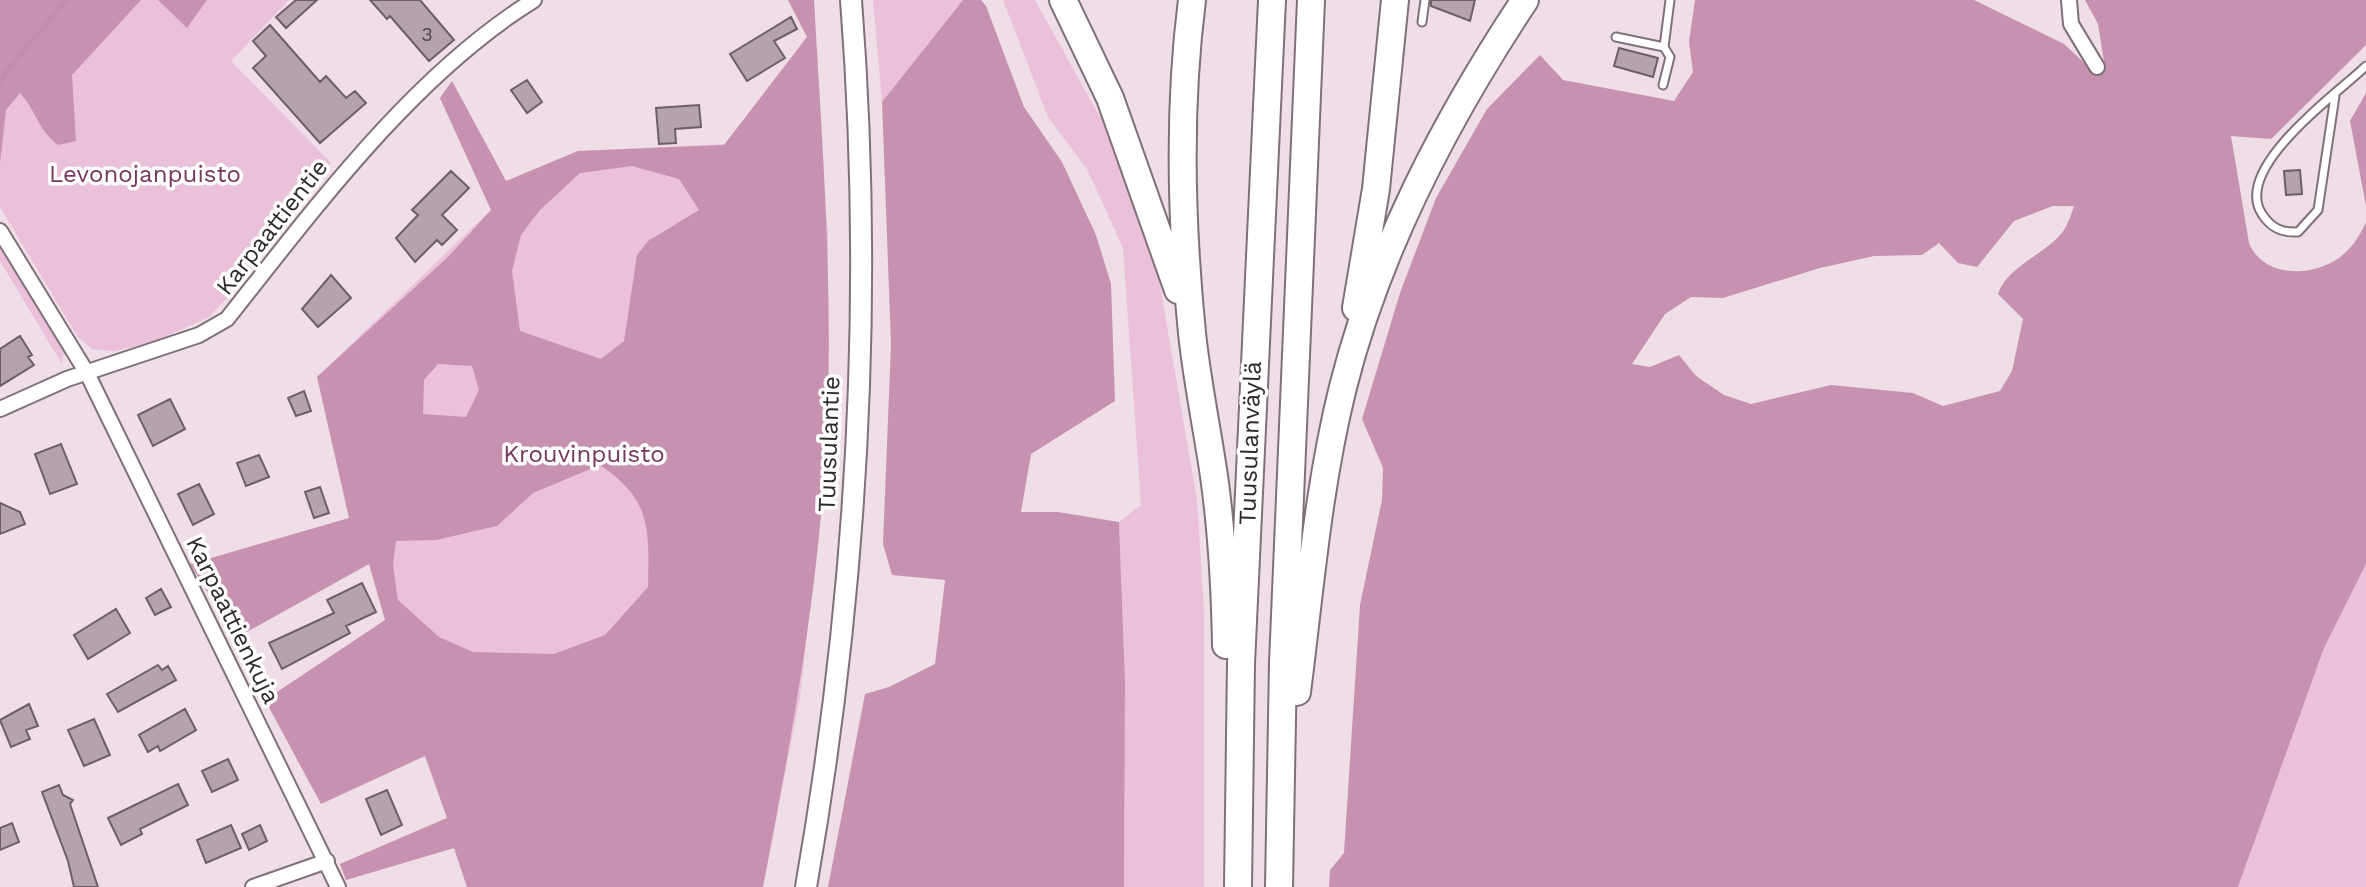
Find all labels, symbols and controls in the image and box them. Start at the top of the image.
house number: 3 [421,22,433,46]
street label: Karpaattientie [210,154,334,300]
park label: Levonojanpuisto [49,160,241,188]
street label: Tuusulanväylä [1233,361,1267,525]
street label: Tuusulantie [813,376,845,512]
park label: Krouvinpuisto [503,440,665,468]
street label: Karpaattienkuja [180,532,286,708]

